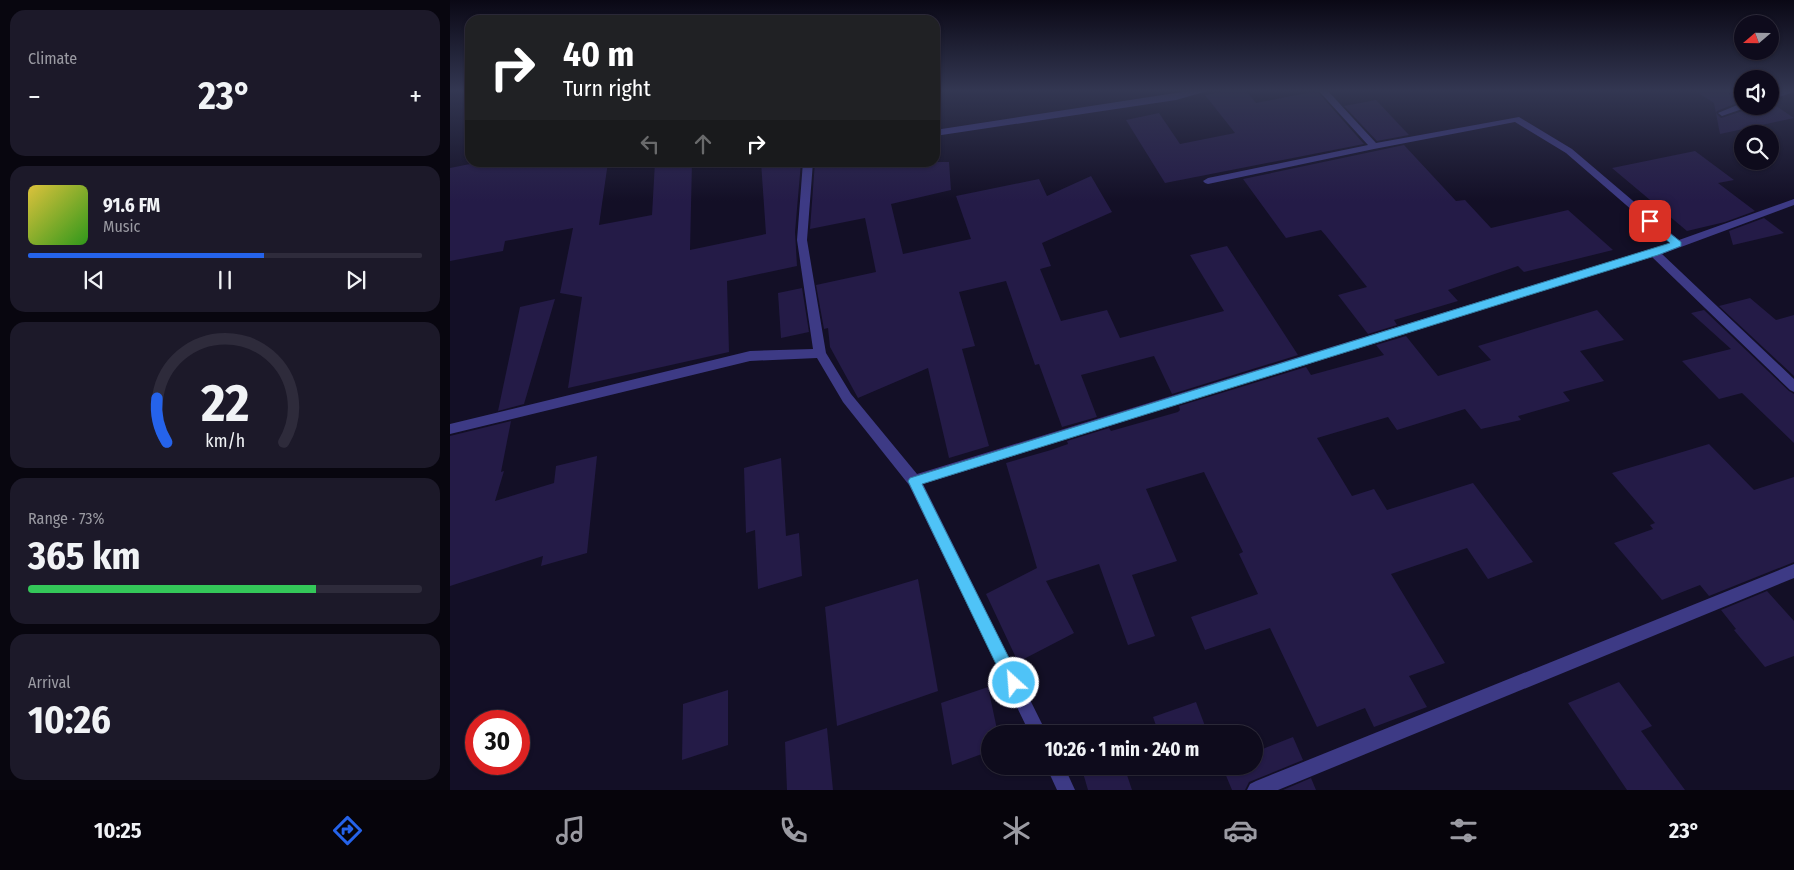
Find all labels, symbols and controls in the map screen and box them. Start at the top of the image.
north arrow [1734,15,1779,60]
map controls [1734,15,1779,170]
text: 40 m [563,33,634,75]
icon: right [480,35,545,100]
text: Climate [28,49,77,68]
button: sound [1734,70,1779,115]
text: 23° [198,73,252,119]
text: Turn right [563,75,651,102]
text: − [28,80,41,113]
text: + [409,80,422,113]
button: search [1734,125,1779,170]
icon: left [636,130,664,158]
icon: ahead [689,130,717,158]
icon: right [742,130,770,158]
text: 91.6 FM [103,194,160,217]
pin [1629,200,1671,242]
icon: arrive [1636,207,1664,235]
text: Music [103,217,140,236]
icon: previous [80,266,108,294]
icon: pause [211,266,239,294]
icon: next [342,266,370,294]
text: 22 [200,372,249,435]
text: km/h [205,430,245,452]
text: Range · 73% [28,509,104,528]
text: 365 km [28,533,141,579]
position arrow [987,656,1039,708]
text: Arrival [28,673,70,692]
text: 10:26 [28,697,111,743]
speed limit sign: 30 [465,710,530,775]
text: 10:26 · 1 min · 240 m [1045,738,1199,761]
icon: directions [330,813,365,848]
icon: music [553,813,588,848]
icon: phone [776,813,811,848]
icon: climate [999,813,1034,848]
icon: car [1223,813,1258,848]
icon: filters [1446,813,1481,848]
text: 10:25 [94,817,141,844]
text: 23° [1669,817,1700,844]

